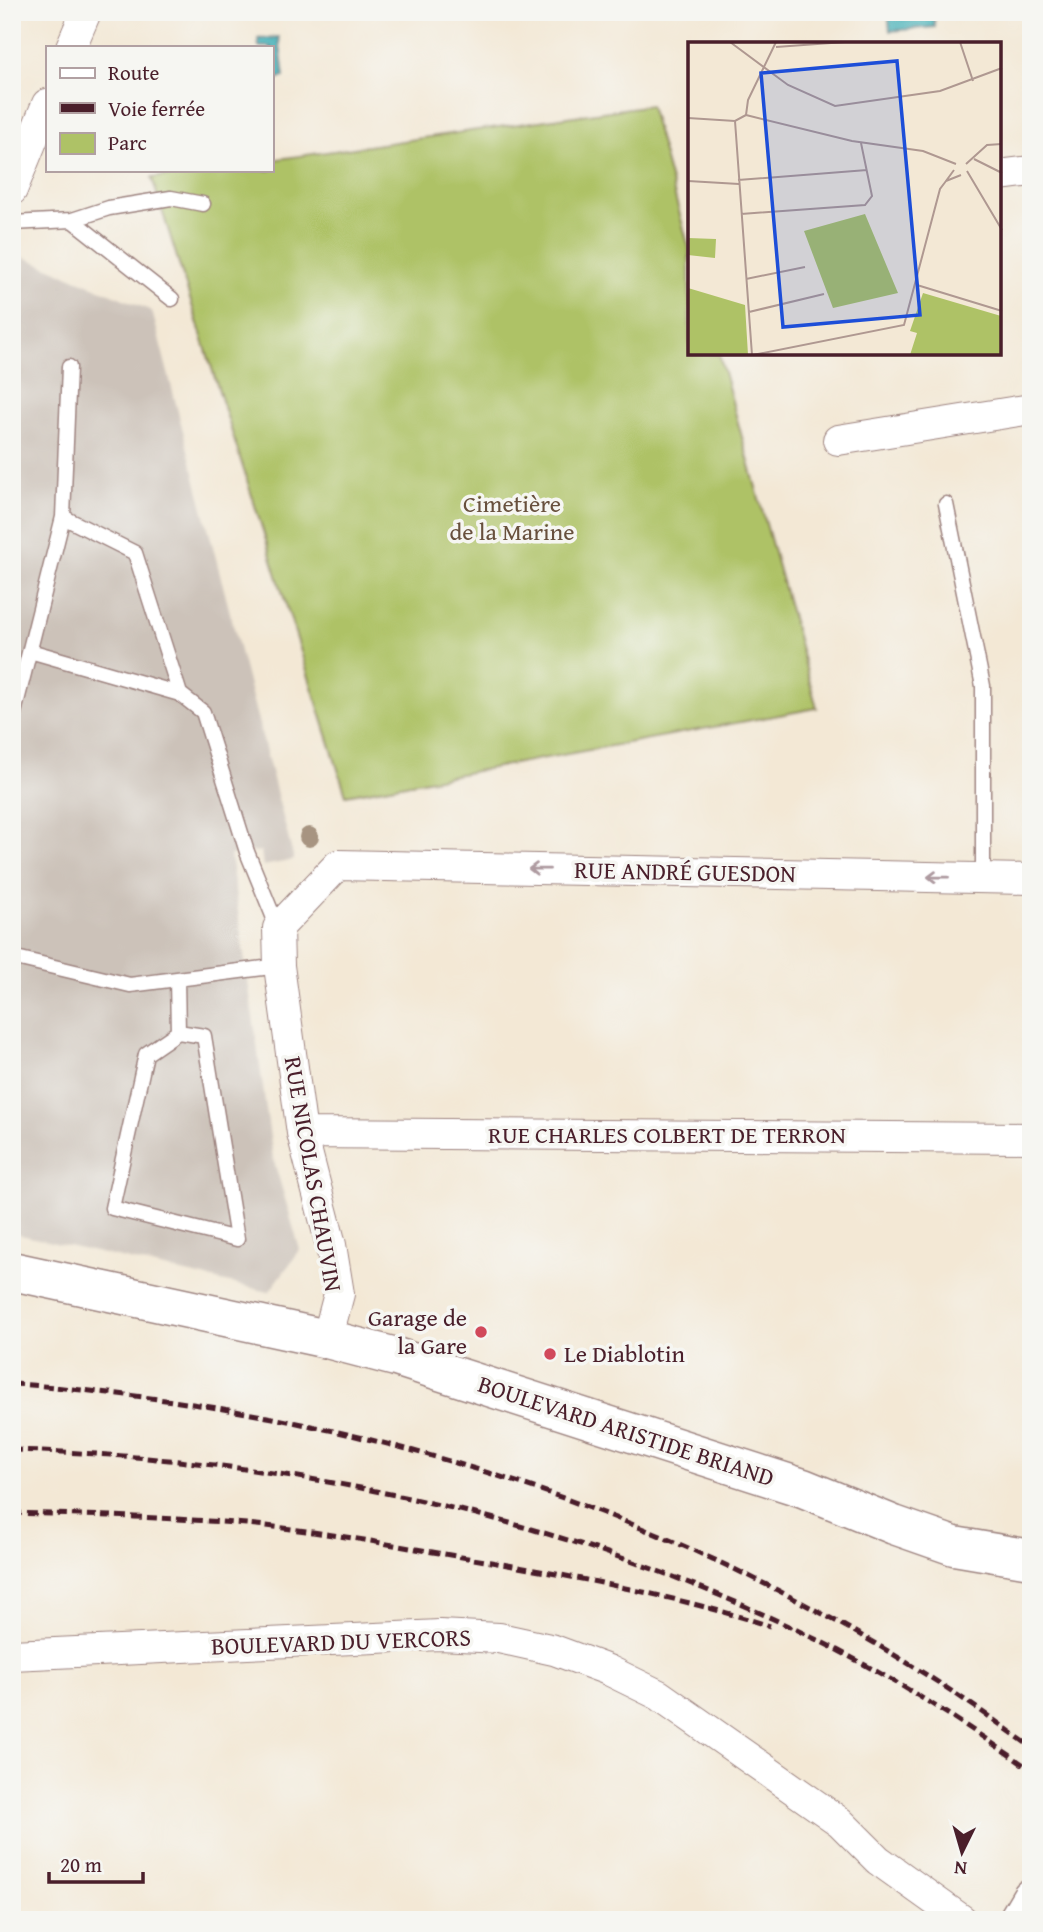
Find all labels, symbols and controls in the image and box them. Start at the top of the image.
inset map [688,42,1001,355]
legend [46,46,273,172]
text: Route [108,57,160,88]
text: Voie ferrée [108,93,205,124]
text: Parc [108,127,147,158]
park label: Cimetière de la Marine [449,486,575,549]
street label: RUE ANDRÉ GUESDON [574,852,796,891]
one-way arrow [528,863,551,876]
one-way arrow [927,870,950,884]
street label: RUE NICOLAS CHAUVIN [276,1054,351,1295]
street label: RUE CHARLES COLBERT DE TERRON [488,1117,846,1152]
place label: Garage de la Gare [368,1300,467,1363]
marker: Garage de la Gare [473,1324,489,1340]
place label: Le Diablotin [564,1336,686,1371]
marker: Le Diablotin [542,1346,558,1362]
street label: BOULEVARD ARISTIDE BRIAND [474,1366,779,1495]
street label: BOULEVARD DU VERCORS [210,1619,471,1664]
north arrow [928,1816,998,1886]
scale bar [49,1841,144,1885]
text: 20 m [60,1849,102,1880]
text: N [953,1854,968,1883]

